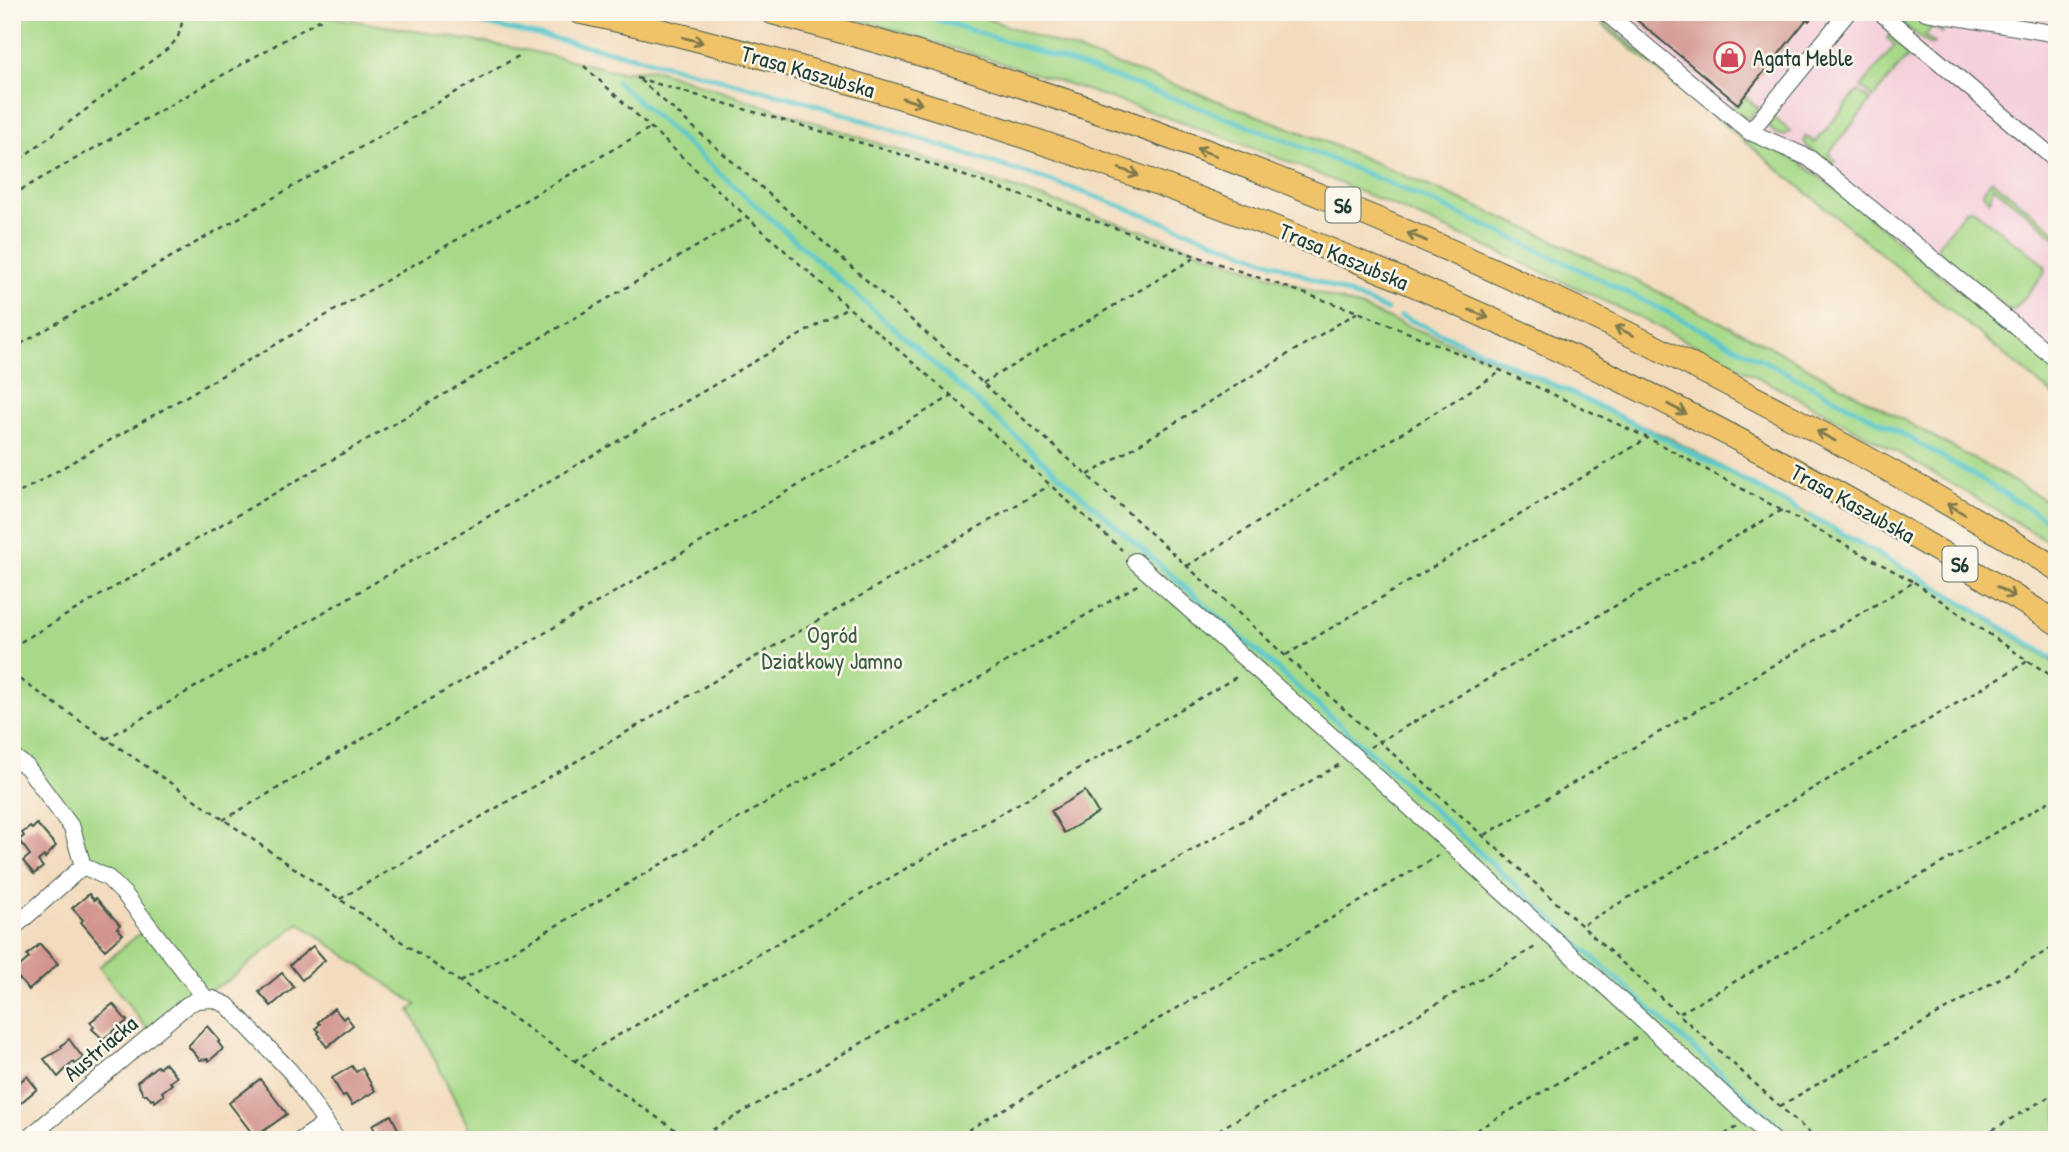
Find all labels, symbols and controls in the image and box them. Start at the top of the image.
one-way arrow [682,34,704,47]
street label: Trasa Kaszubska [738,37,878,105]
shop icon: Agata Meble [1713,40,1747,74]
place label: Agata Meble [1753,42,1853,73]
one-way arrow [901,96,923,108]
one-way arrow [1196,145,1218,157]
one-way arrow [1117,167,1139,179]
road number: S6 [1326,188,1360,222]
street label: Trasa Kaszubska [1275,215,1413,297]
one-way arrow [1407,229,1429,242]
one-way arrow [1467,308,1489,321]
one-way arrow [1614,324,1635,338]
one-way arrow [1666,402,1687,416]
one-way arrow [1817,428,1837,442]
street label: Trasa Kaszubska [1785,456,1921,550]
one-way arrow [1947,502,1967,516]
road number: S6 [1942,546,1978,582]
one-way arrow [1996,585,2016,599]
park label: Ogród Działkowy Jamno [762,619,903,676]
street label: Austriacka [56,1008,144,1088]

